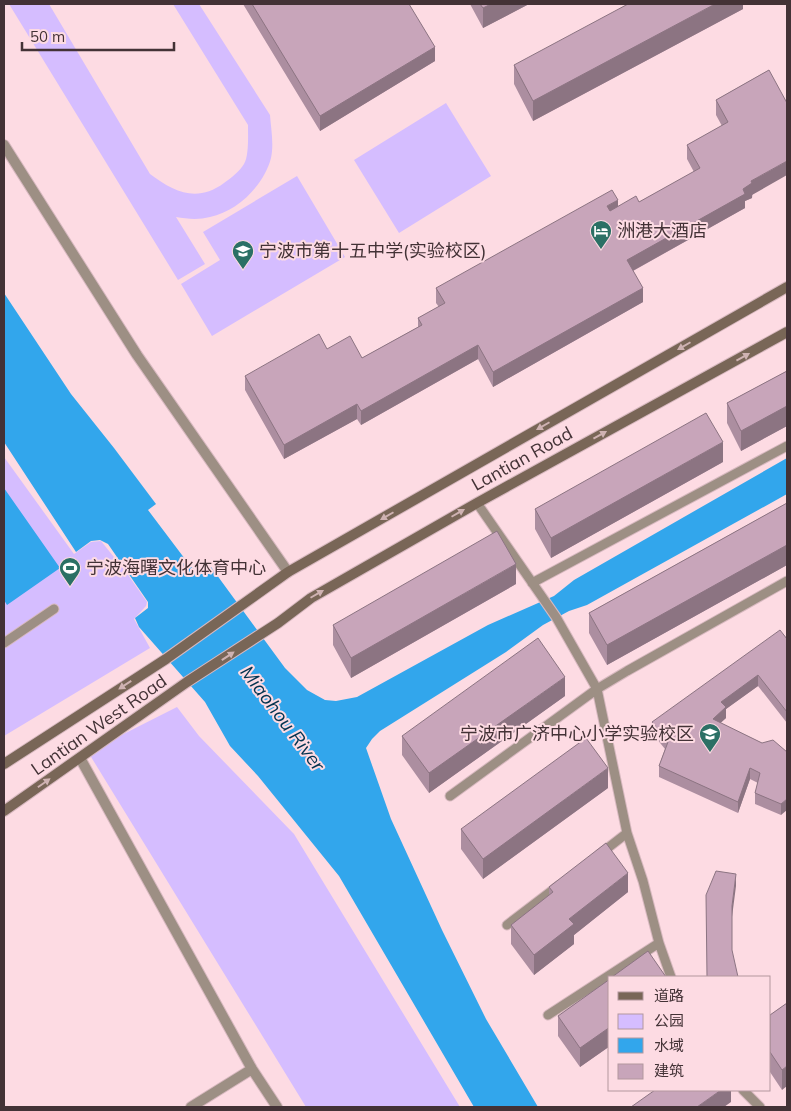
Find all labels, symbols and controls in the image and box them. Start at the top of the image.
scale bar [22,20,175,52]
text: 50 m [30,27,65,46]
hotel icon: 洲港大酒店 [589,219,613,250]
place label: 洲港大酒店 [617,219,707,242]
school or university icon: 宁波市第十五中学(实验校区) [231,239,255,270]
place label: 宁波市第十五中学(实验校区) [259,239,486,262]
one-way arrow [678,341,691,350]
one-way arrow [736,353,750,361]
street label: Lantian Road [467,421,576,496]
one-way arrow [537,422,550,431]
one-way arrow [593,431,608,439]
one-way arrow [451,509,465,518]
one-way arrow [380,511,394,520]
sports icon: 宁波海曙文化体育中心 [58,556,82,587]
place label: 宁波海曙文化体育中心 [86,556,266,579]
one-way arrow [311,590,324,599]
one-way arrow [221,651,235,660]
water label: Miaohou River [236,661,331,776]
street label: Lantian West Road [26,669,171,780]
one-way arrow [118,681,131,690]
place label: 宁波市广济中心小学实验校区 [460,722,694,745]
school or university icon: 宁波市广济中心小学实验校区 [698,722,722,753]
one-way arrow [37,778,51,788]
legend [608,976,771,1091]
text: 道路 [654,986,684,1005]
text: 公园 [654,1011,684,1030]
text: 水域 [654,1036,684,1055]
text: 建筑 [654,1061,684,1080]

